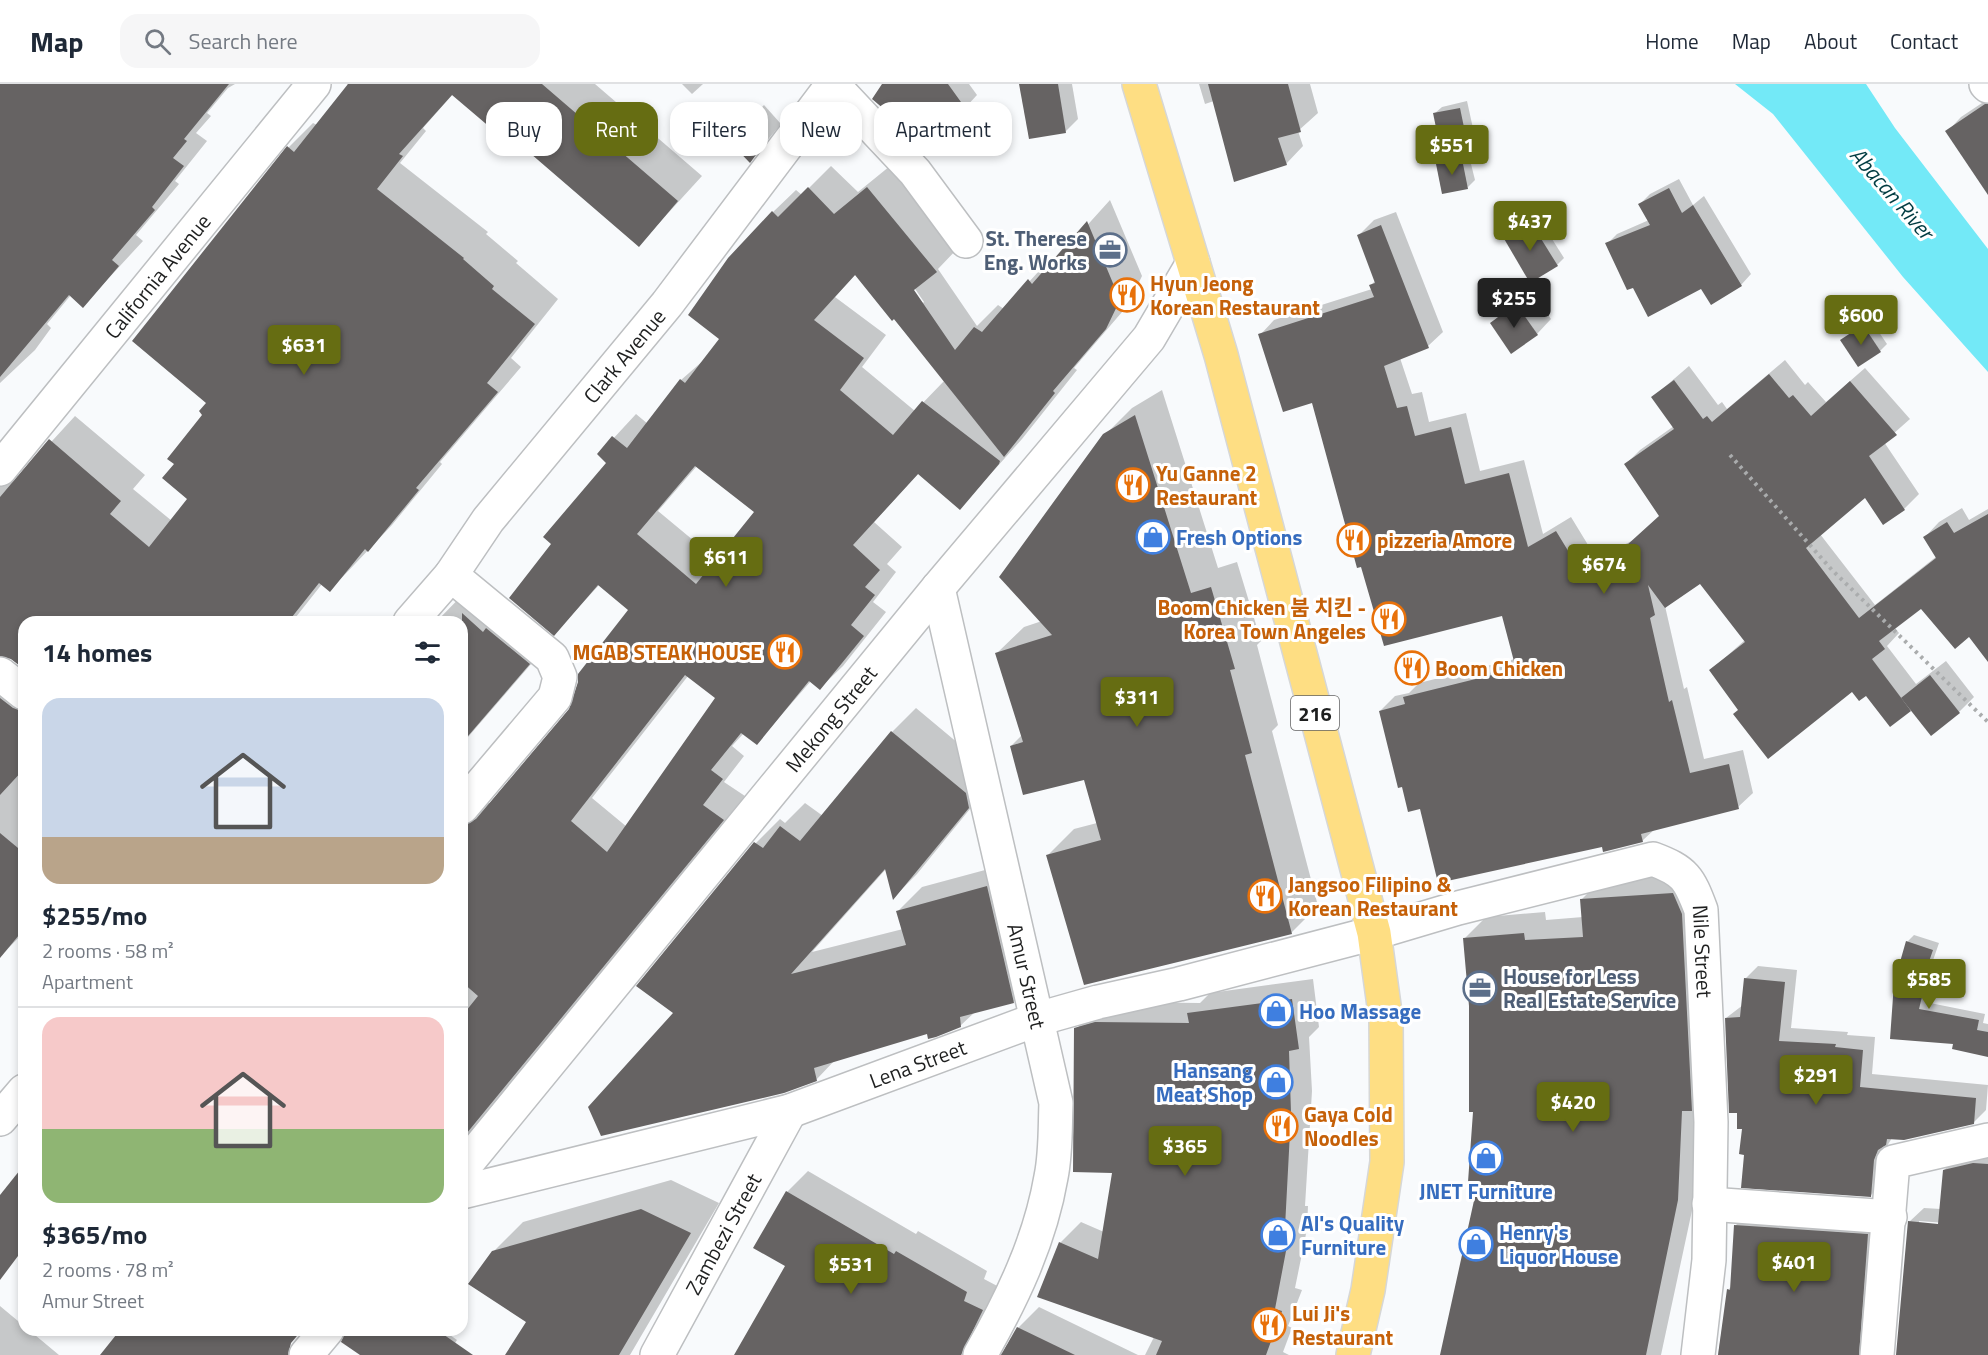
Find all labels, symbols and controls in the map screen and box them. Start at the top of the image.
search box [120,14,540,68]
text: Map [30,20,84,63]
text: Search here [189,24,298,58]
icon: search [141,25,174,58]
text: Home [1645,25,1699,57]
text: Map [1732,25,1771,57]
text: About [1804,25,1857,57]
text: Contact [1890,25,1958,57]
chip: Buy [486,102,562,156]
chip: Rent [574,102,658,156]
chip: Filters [670,102,768,156]
chip: New [780,102,862,156]
chip: Apartment [874,102,1012,156]
pin: $551 [1416,125,1488,176]
text: $551 [1430,129,1474,160]
water label: Abacan River [1842,139,1944,249]
pin: $437 [1494,201,1566,252]
text: $437 [1508,205,1552,236]
street label: California Avenue [97,207,218,346]
place label: St. Therese Eng. Works [984,222,1087,278]
office icon: St. Therese Eng. Works [1092,232,1128,268]
place label: Hyun Jeong Korean Restaurant [1150,267,1320,323]
restaurant icon: Hyun Jeong Korean Restaurant [1109,277,1145,313]
pin: $255 [1478,278,1550,329]
text: $255 [1492,282,1536,313]
pin: $600 [1825,295,1897,346]
text: $600 [1839,299,1883,330]
street label: Clark Avenue [575,301,673,410]
pin: $631 [268,325,340,376]
text: $631 [282,329,326,360]
place label: Yu Ganne 2 Restaurant [1156,457,1258,513]
restaurant icon: Yu Ganne 2 Restaurant [1115,467,1151,503]
shop icon: Fresh Options [1135,519,1171,555]
place label: Fresh Options [1176,521,1302,553]
restaurant icon: pizzeria Amore [1336,522,1372,558]
place label: pizzeria Amore [1377,524,1512,556]
pin: $611 [690,537,762,588]
text: $611 [704,541,748,572]
pin: $674 [1568,544,1640,595]
text: $674 [1582,548,1626,579]
place label: Boom Chicken 붐 치킨 - Korea Town Angeles [1157,591,1366,647]
restaurant icon: Boom Chicken 붐 치킨 - Korea Town Angeles [1371,601,1407,637]
text: 14 homes [42,633,152,672]
restaurant icon: MGAB STEAK HOUSE [767,634,803,670]
icon: filters [411,636,444,669]
place label: MGAB STEAK HOUSE [573,636,762,668]
restaurant icon: Boom Chicken [1394,650,1430,686]
place label: Boom Chicken [1435,652,1563,684]
street label: Mekong Street [777,658,885,779]
pin: $311 [1101,677,1173,728]
text: $311 [1115,681,1159,712]
road number: 216 [1291,696,1339,730]
icon: home [189,737,297,845]
place label: Jangsoo Filipino & Korean Restaurant [1288,868,1458,924]
restaurant icon: Jangsoo Filipino & Korean Restaurant [1247,878,1283,914]
text: $255/mo [42,896,147,935]
street label: Nile Street [1685,904,1721,999]
street label: Amur Street [999,920,1055,1032]
text: 2 rooms · 58 m² [42,935,174,966]
pin: $585 [1893,959,1965,1010]
place label: House for Less Real Estate Service [1503,960,1676,1016]
text: $585 [1907,963,1951,994]
text: Apartment [42,966,133,997]
office icon: House for Less Real Estate Service [1462,970,1498,1006]
shop icon: Hoo Massage [1258,993,1294,1029]
place label: Hoo Massage [1299,995,1421,1027]
street label: Lena Street [865,1031,971,1096]
place label: Hansang Meat Shop [1156,1054,1253,1110]
pin: $291 [1780,1055,1852,1106]
icon: home [189,1056,297,1164]
text: $291 [1794,1059,1838,1090]
shop icon: Hansang Meat Shop [1258,1064,1294,1100]
pin: $420 [1537,1082,1609,1133]
text: $420 [1551,1086,1595,1117]
place label: Gaya Cold Noodles [1304,1098,1393,1154]
restaurant icon: Gaya Cold Noodles [1263,1108,1299,1144]
pin: $365 [1149,1126,1221,1177]
text: $365 [1163,1130,1207,1161]
shop icon: JNET Furniture [1468,1140,1504,1176]
street label: Zambezi Street [677,1167,769,1300]
place label: JNET Furniture [1419,1175,1553,1207]
place label: Al's Quality Furniture [1301,1207,1405,1263]
text: $365/mo [42,1215,147,1254]
place label: Henry's Liquor House [1499,1216,1618,1272]
shop icon: Al's Quality Furniture [1260,1217,1296,1253]
shop icon: Henry's Liquor House [1458,1226,1494,1262]
pin: $401 [1758,1242,1830,1293]
pin: $531 [815,1244,887,1295]
text: $401 [1772,1246,1816,1277]
text: $531 [829,1248,873,1279]
text: 2 rooms · 78 m² [42,1254,174,1285]
text: Amur Street [42,1285,144,1316]
place label: Lui Ji's Restaurant [1292,1297,1394,1353]
restaurant icon: Lui Ji's Restaurant [1251,1307,1287,1343]

